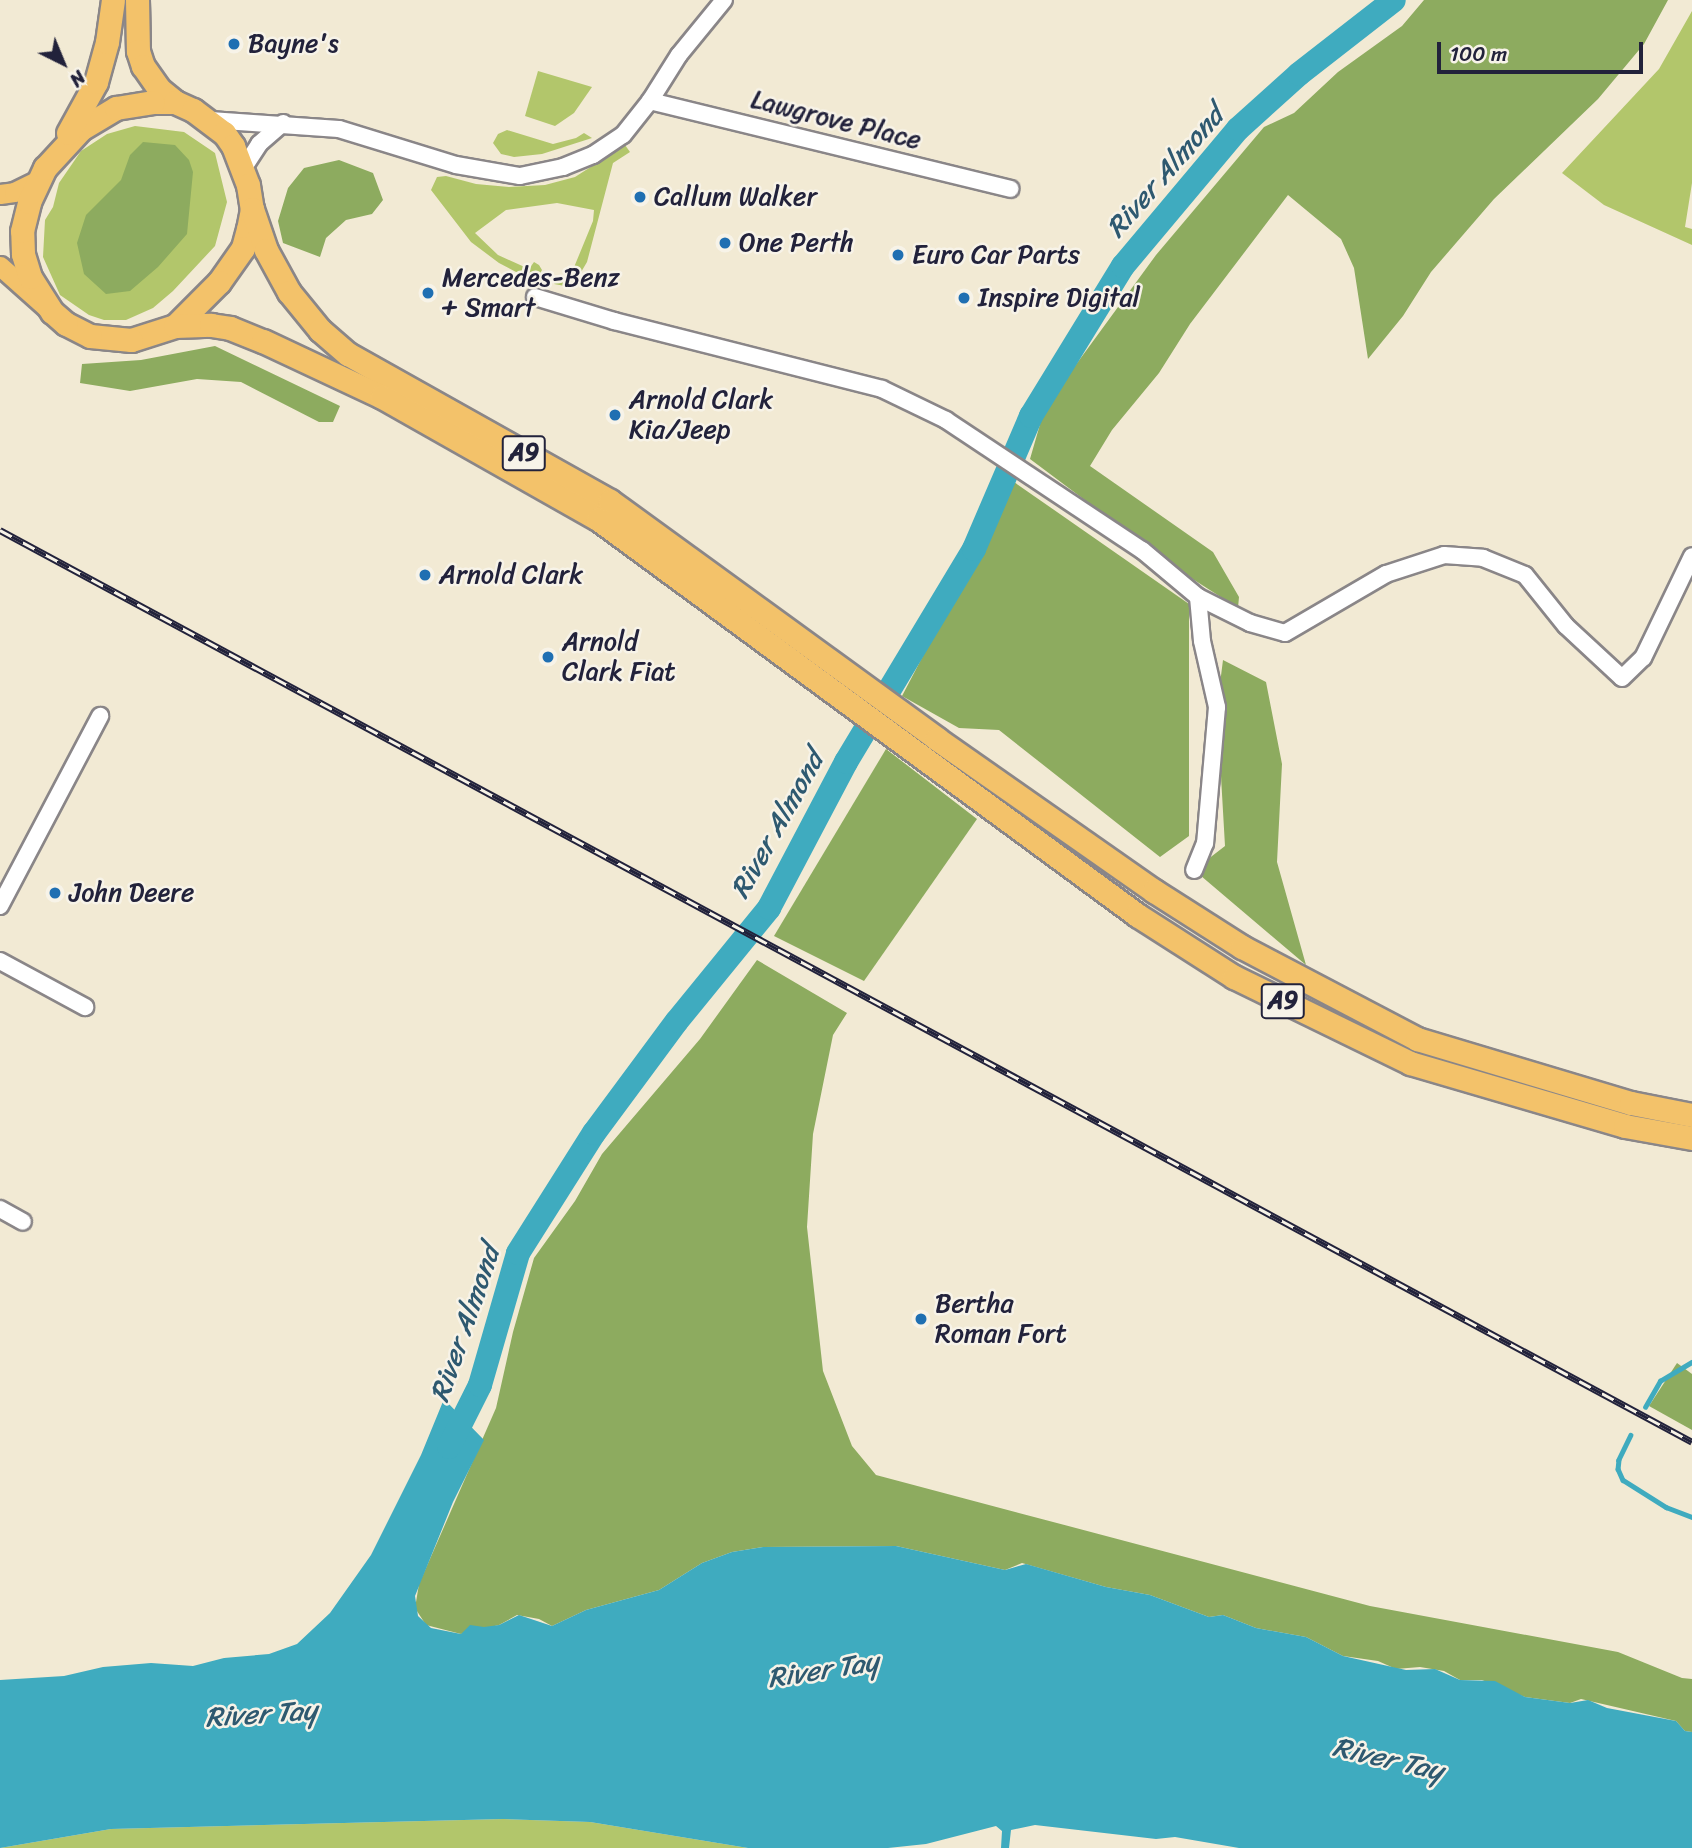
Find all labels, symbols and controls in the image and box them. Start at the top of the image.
north arrow [28,28,98,98]
place label: Bayne's [248,28,339,60]
scale bar [1440,28,1646,72]
text: 100 m [1450,35,1507,73]
marker: Bayne's [226,36,242,52]
text: N [62,62,94,95]
street label: Lawgrove Place [748,84,924,156]
water label: River Almond [1099,99,1231,245]
place label: Callum Walker [654,181,817,213]
marker: Callum Walker [632,189,648,205]
place label: One Perth [739,227,855,259]
marker: One Perth [717,235,733,251]
place label: Euro Car Parts [912,239,1079,271]
marker: Euro Car Parts [890,247,906,263]
place label: Mercedes-Benz + Smart [442,262,620,324]
place label: Inspire Digital [978,282,1141,314]
marker: Mercedes-Benz + Smart [420,285,436,301]
marker: Inspire Digital [956,290,972,306]
place label: Arnold Clark Kia/Jeep [629,384,773,446]
marker: Arnold Clark Kia/Jeep [607,407,623,423]
road number: A9 [501,432,547,474]
place label: Arnold Clark [439,559,583,591]
marker: Arnold Clark [417,567,433,583]
place label: Arnold Clark Fiat [562,626,676,688]
marker: Arnold Clark Fiat [540,649,556,665]
water label: River Almond [723,746,831,904]
place label: John Deere [69,877,194,909]
marker: John Deere [47,885,63,901]
road number: A9 [1260,981,1306,1021]
water label: River Almond [423,1242,507,1406]
place label: Bertha Roman Fort [935,1288,1067,1350]
marker: Bertha Roman Fort [913,1311,929,1327]
water label: River Tay [765,1645,881,1695]
water label: River Tay [204,1693,318,1735]
water label: River Tay [1329,1730,1447,1788]

